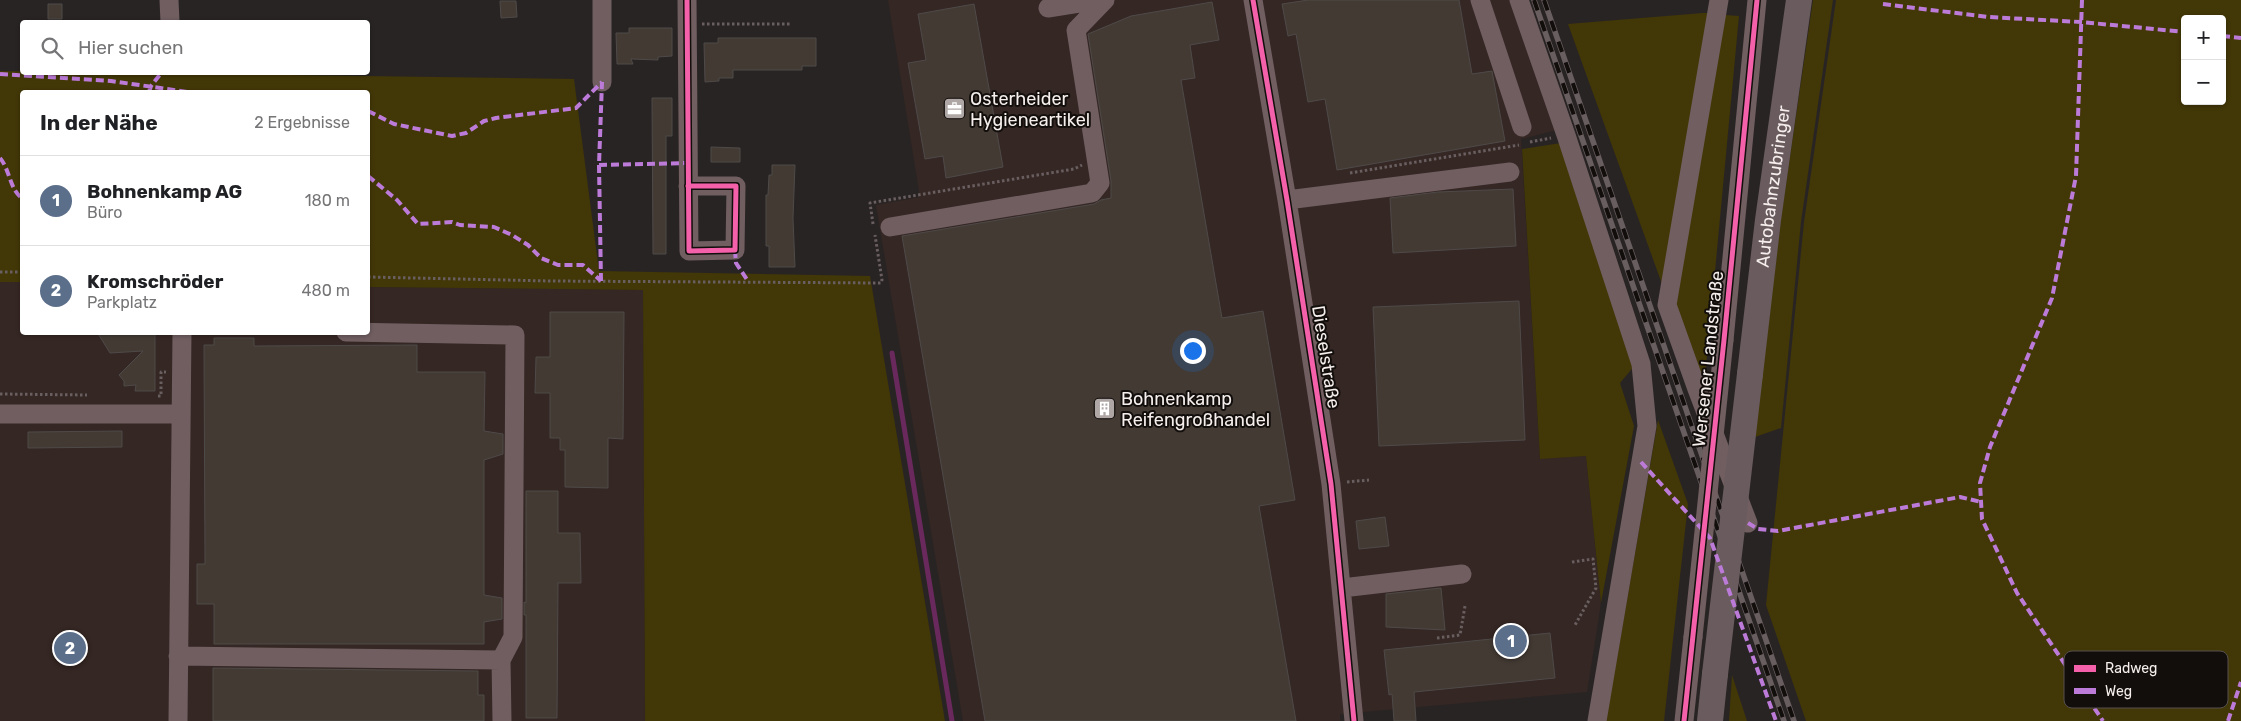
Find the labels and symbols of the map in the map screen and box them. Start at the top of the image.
place label: Osterheider Hygieneartikel [970,88,1090,131]
office icon: Osterheider Hygieneartikel [942,97,966,121]
street label: Autobahnzubringer [1752,104,1795,269]
street label: Wersener Landstraße [1688,270,1728,448]
street label: Dieselstraße [1307,304,1345,410]
your location [1180,338,1206,364]
place label: Bohnenkamp Reifengroßhandel [1121,388,1270,431]
building icon: Bohnenkamp Reifengroßhandel [1093,397,1117,421]
pin: 1 [1495,622,1527,660]
pin: 2 [54,629,86,667]
legend [2064,651,2228,708]
text: Radweg [2105,660,2157,677]
text: Weg [2105,683,2132,700]

